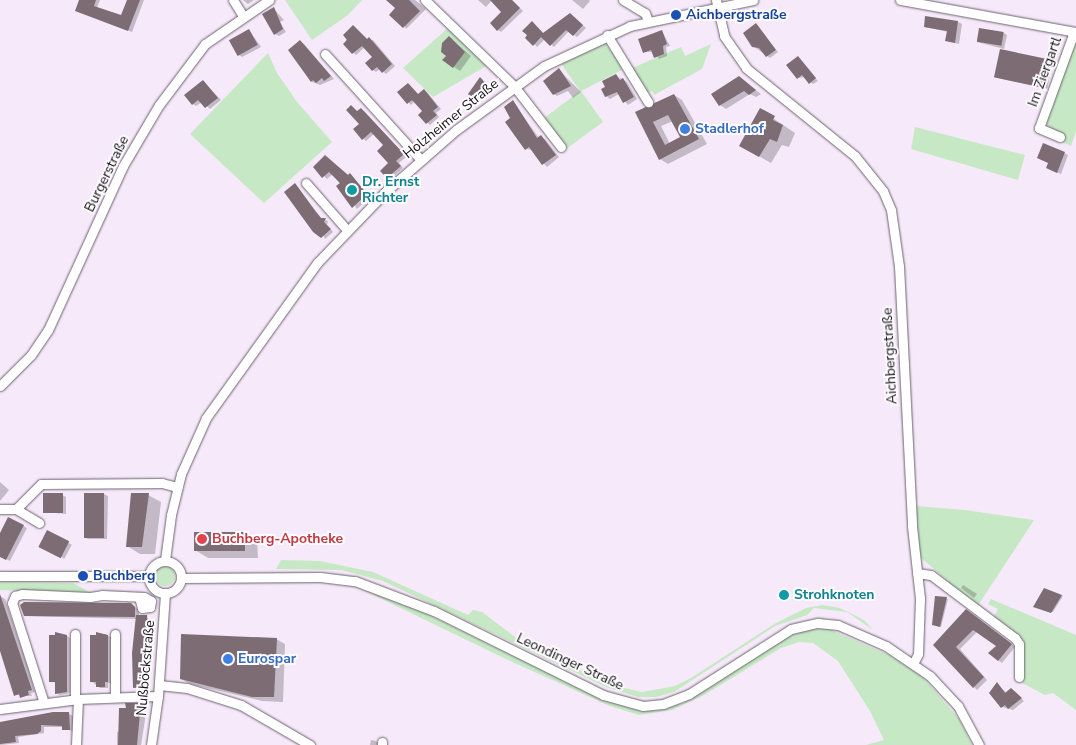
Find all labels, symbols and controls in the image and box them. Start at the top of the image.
place label: Aichbergstraße [686,7,787,23]
marker: Aichbergstraße [670,9,682,21]
street label: Im Ziergartl [1025,35,1065,109]
street label: Holzheimer Straße [400,75,502,163]
place label: Stadlerhof [695,121,764,137]
marker: Stadlerhof [679,123,691,135]
street label: Burgerstraße [81,133,133,215]
place label: Dr. Ernst Richter [362,174,419,206]
marker: Dr. Ernst Richter [346,184,358,196]
street label: Aichbergstraße [879,307,901,405]
place label: Buchberg-Apotheke [212,531,343,547]
marker: Buchberg-Apotheke [196,533,208,545]
place label: Buchberg [93,568,155,584]
marker: Buchberg [77,570,89,582]
place label: Strohknoten [794,587,875,603]
marker: Strohknoten [778,589,790,601]
street label: Nußböckstraße [133,619,159,717]
street label: Leondinger Straße [514,630,626,694]
place label: Eurospar [238,651,296,667]
marker: Eurospar [222,653,234,665]

